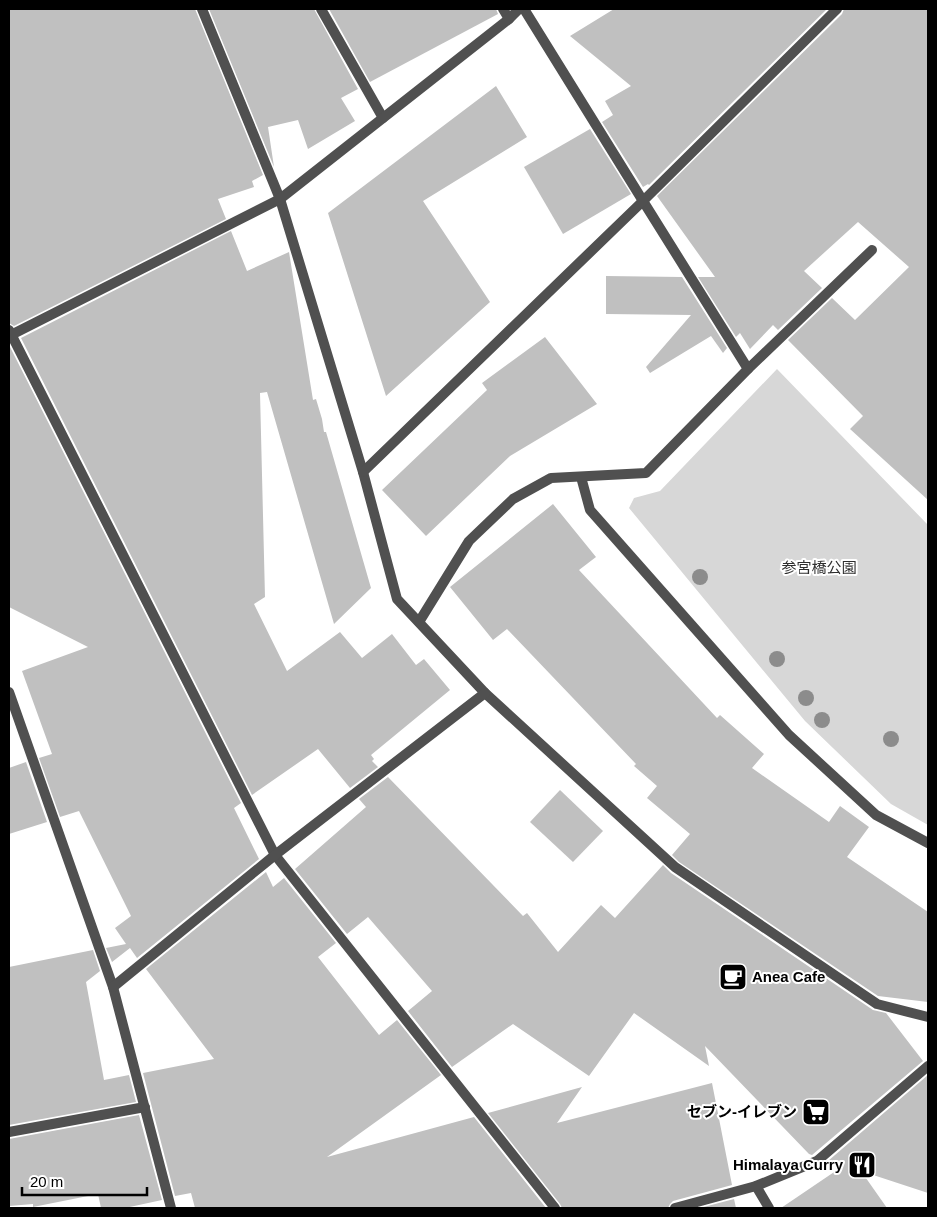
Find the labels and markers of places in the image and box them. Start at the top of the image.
cafe icon: Anea Cafe [718,962,748,992]
place label: Anea Cafe [752,968,825,985]
supermarket icon: セブン-イレブン [801,1097,831,1127]
place label: セブン-イレブン [687,1103,797,1120]
restaurant icon: Himalaya Curry [847,1150,877,1180]
place label: Himalaya Curry [733,1156,844,1173]

